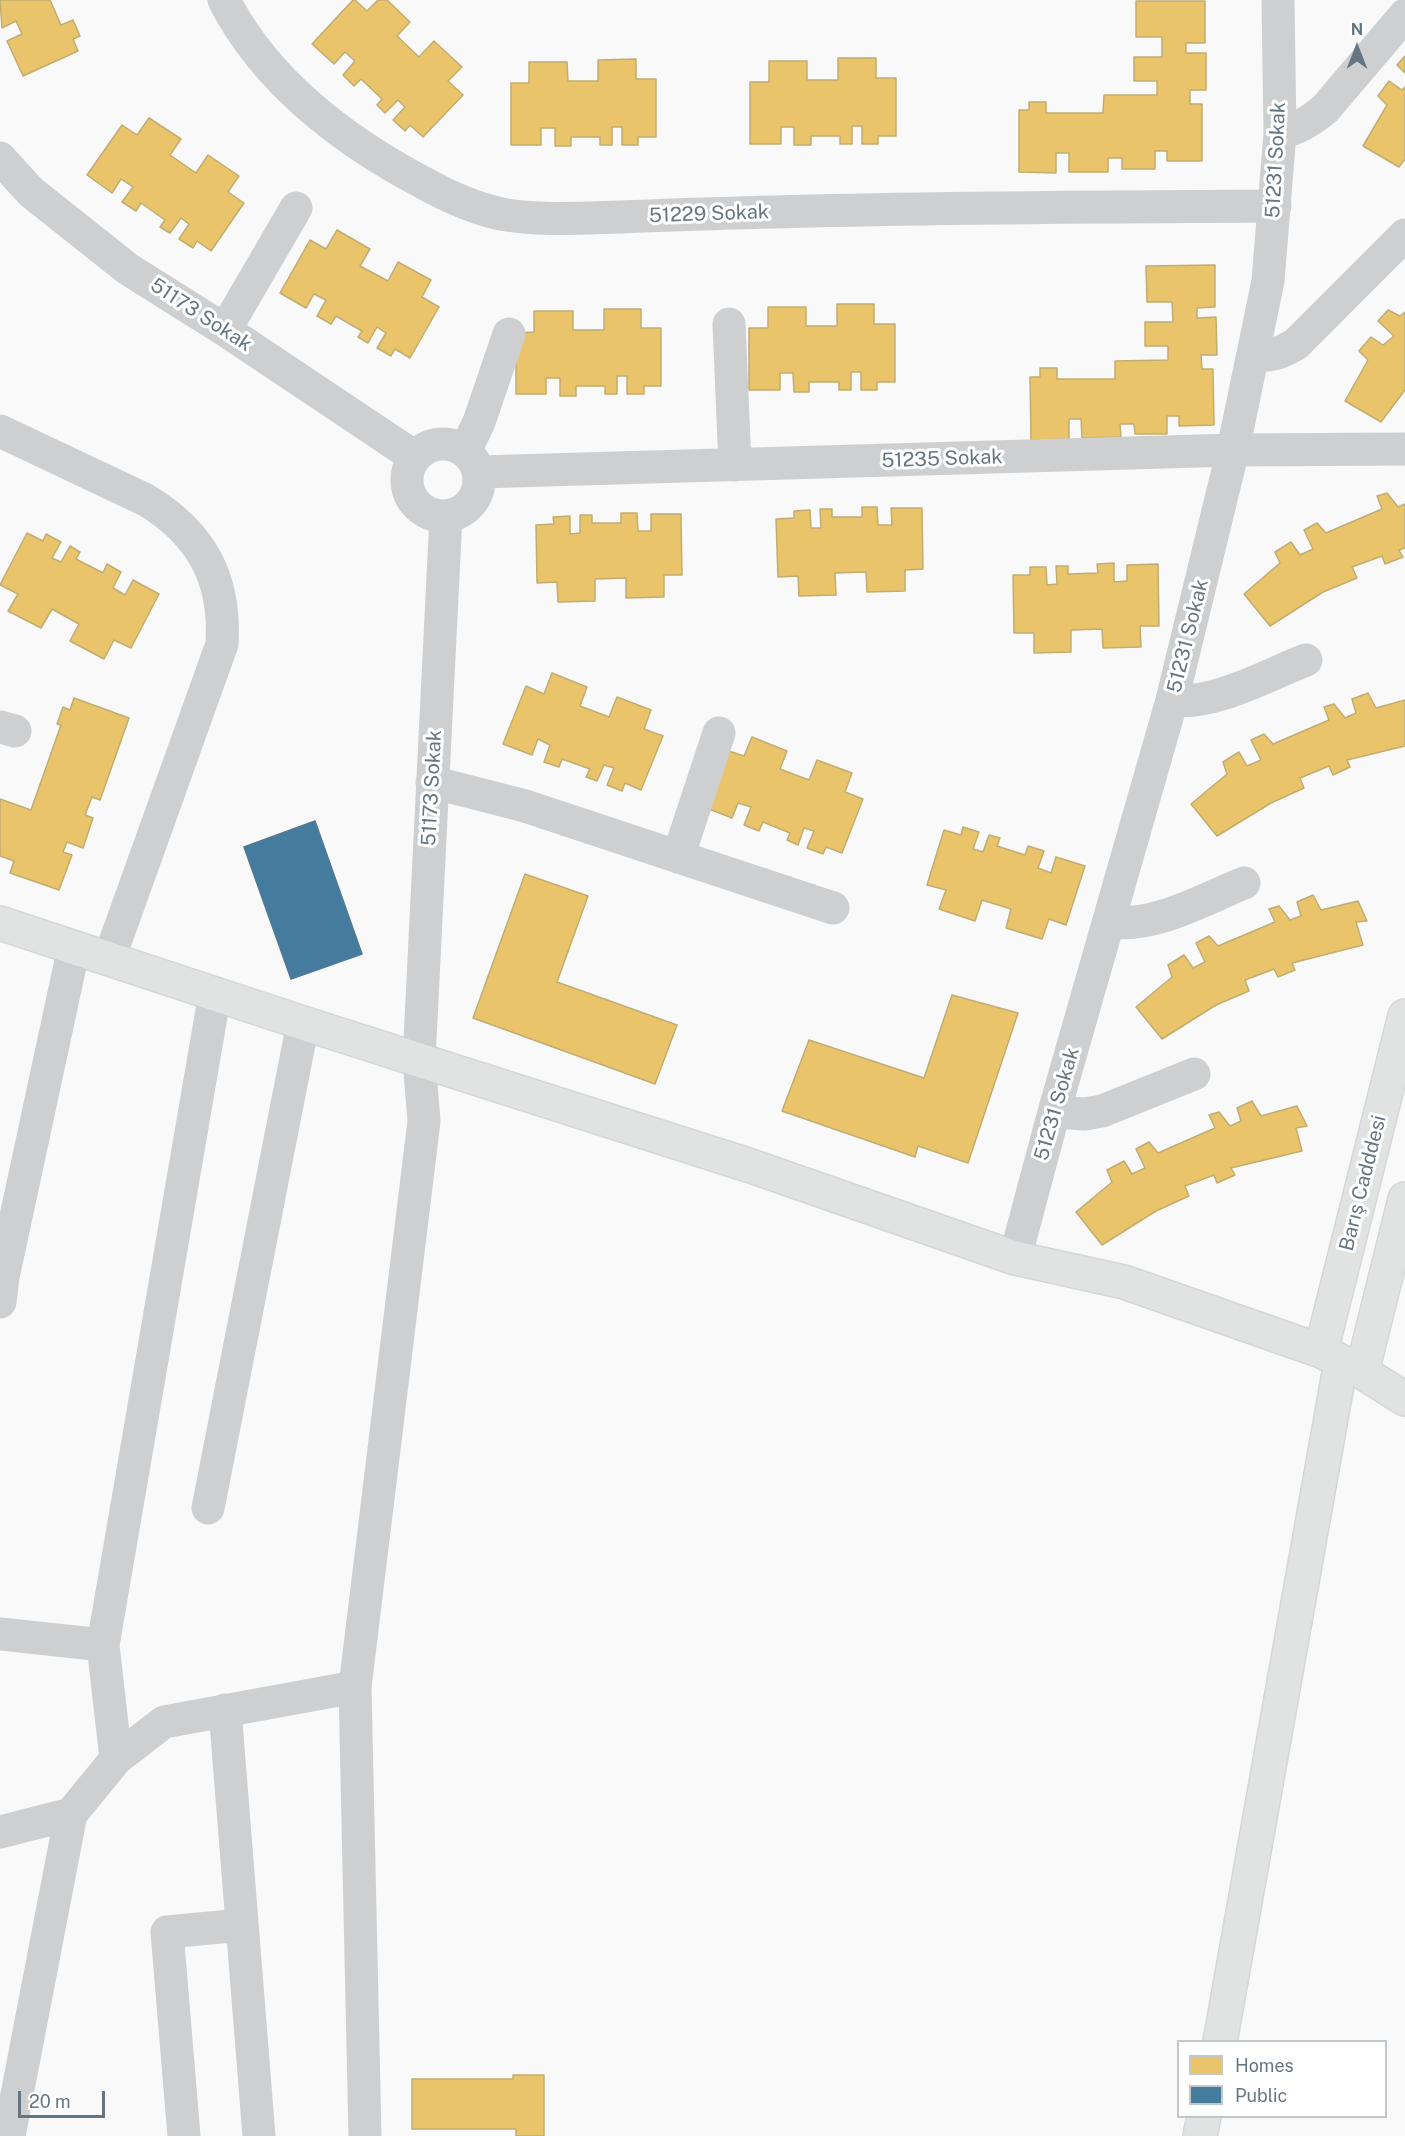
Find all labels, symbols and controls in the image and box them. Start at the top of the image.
north arrow [1327,18,1387,78]
text: N [1351,20,1363,39]
street label: 51231 Sokak [1261,101,1291,219]
street label: 51229 Sokak [649,200,769,228]
street label: 51173 Sokak [146,273,256,357]
street label: 51235 Sokak [881,445,1003,473]
street label: 51231 Sokak [1162,577,1214,695]
street label: 51173 Sokak [417,729,447,847]
street label: 51231 Sokak [1029,1045,1085,1163]
street label: Barış Cadddesi [1335,1113,1391,1253]
legend [1177,2040,1387,2118]
text: Homes [1235,2055,1294,2076]
scale bar [21,2079,108,2117]
text: Public [1235,2085,1287,2106]
text: 20 m [29,2091,71,2112]

